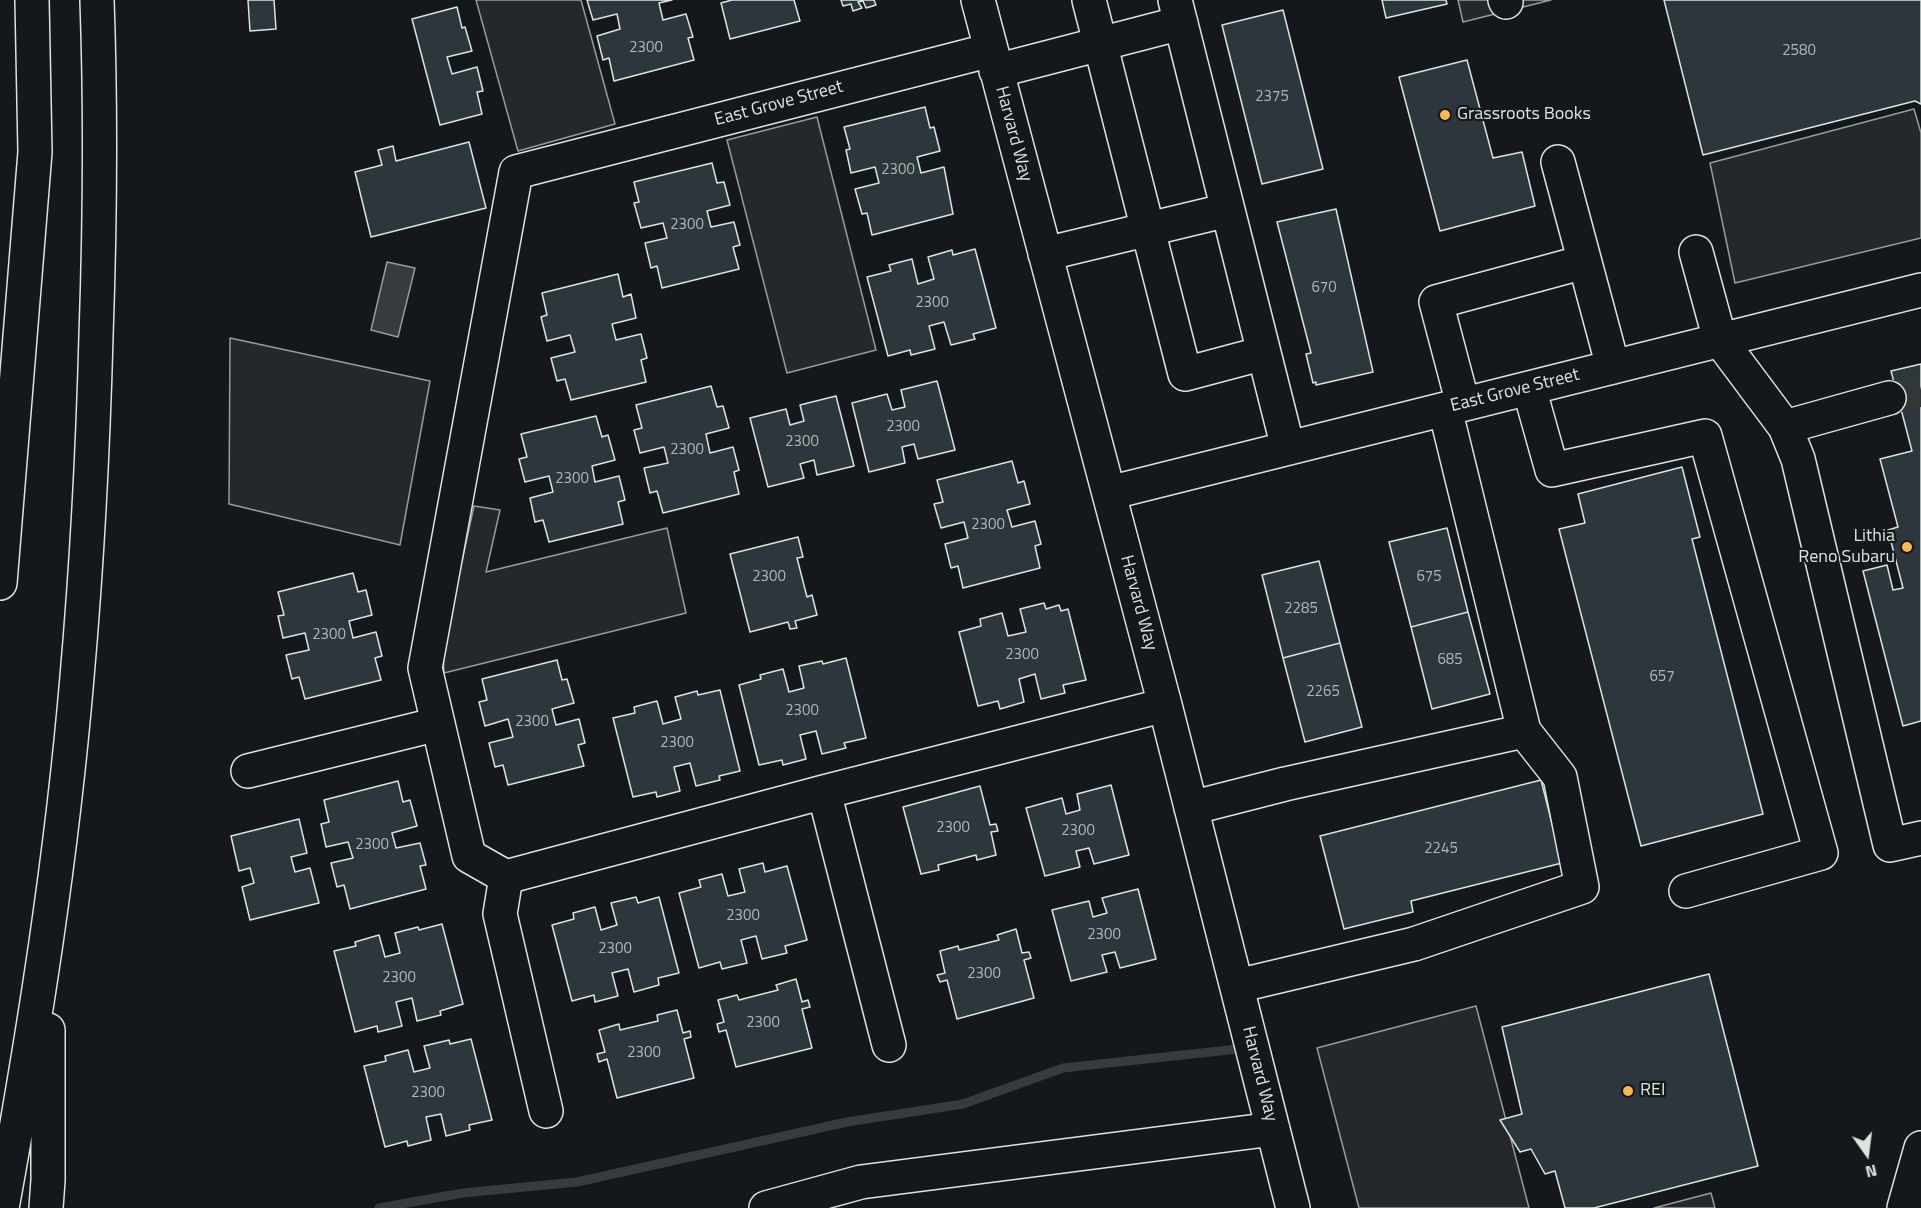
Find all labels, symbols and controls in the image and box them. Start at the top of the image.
house number: 2300 [629,39,663,57]
house number: 2580 [1782,42,1816,60]
street label: East Grove Street [712,76,846,132]
street label: Harvard Way [990,84,1036,184]
house number: 2375 [1255,88,1289,106]
place label: Grassroots Books [1457,104,1591,126]
marker: Grassroots Books [1438,108,1452,122]
house number: 2300 [881,161,915,179]
house number: 2300 [670,216,704,234]
house number: 670 [1311,279,1337,297]
house number: 2300 [915,294,949,312]
street label: East Grove Street [1448,365,1582,417]
house number: 2300 [886,418,920,436]
house number: 2300 [785,433,819,451]
house number: 2300 [670,441,704,459]
house number: 2300 [555,470,589,488]
house number: 2300 [971,516,1005,534]
place label: Lithia Reno Subaru [1798,526,1895,568]
marker: Lithia Reno Subaru [1900,540,1914,554]
street label: Harvard Way [1115,553,1161,653]
house number: 2300 [752,568,786,586]
house number: 675 [1416,568,1442,586]
house number: 2285 [1284,600,1318,618]
house number: 2300 [312,626,346,644]
house number: 2300 [1005,646,1039,664]
house number: 685 [1437,651,1463,669]
house number: 657 [1649,668,1675,686]
house number: 2265 [1306,683,1340,701]
house number: 2300 [785,702,819,720]
house number: 2300 [515,713,549,731]
house number: 2300 [660,734,694,752]
house number: 2300 [936,819,970,837]
house number: 2300 [1061,822,1095,840]
house number: 2300 [355,836,389,854]
house number: 2245 [1424,840,1458,858]
house number: 2300 [726,907,760,925]
house number: 2300 [1087,926,1121,944]
house number: 2300 [598,940,632,958]
house number: 2300 [967,965,1001,983]
house number: 2300 [382,969,416,987]
house number: 2300 [746,1014,780,1032]
street label: Harvard Way [1237,1024,1281,1124]
house number: 2300 [627,1044,661,1062]
place label: REI [1640,1080,1665,1102]
house number: 2300 [411,1084,445,1102]
marker: REI [1621,1084,1635,1098]
north arrow [1837,1124,1897,1184]
text: N [1863,1158,1880,1184]

